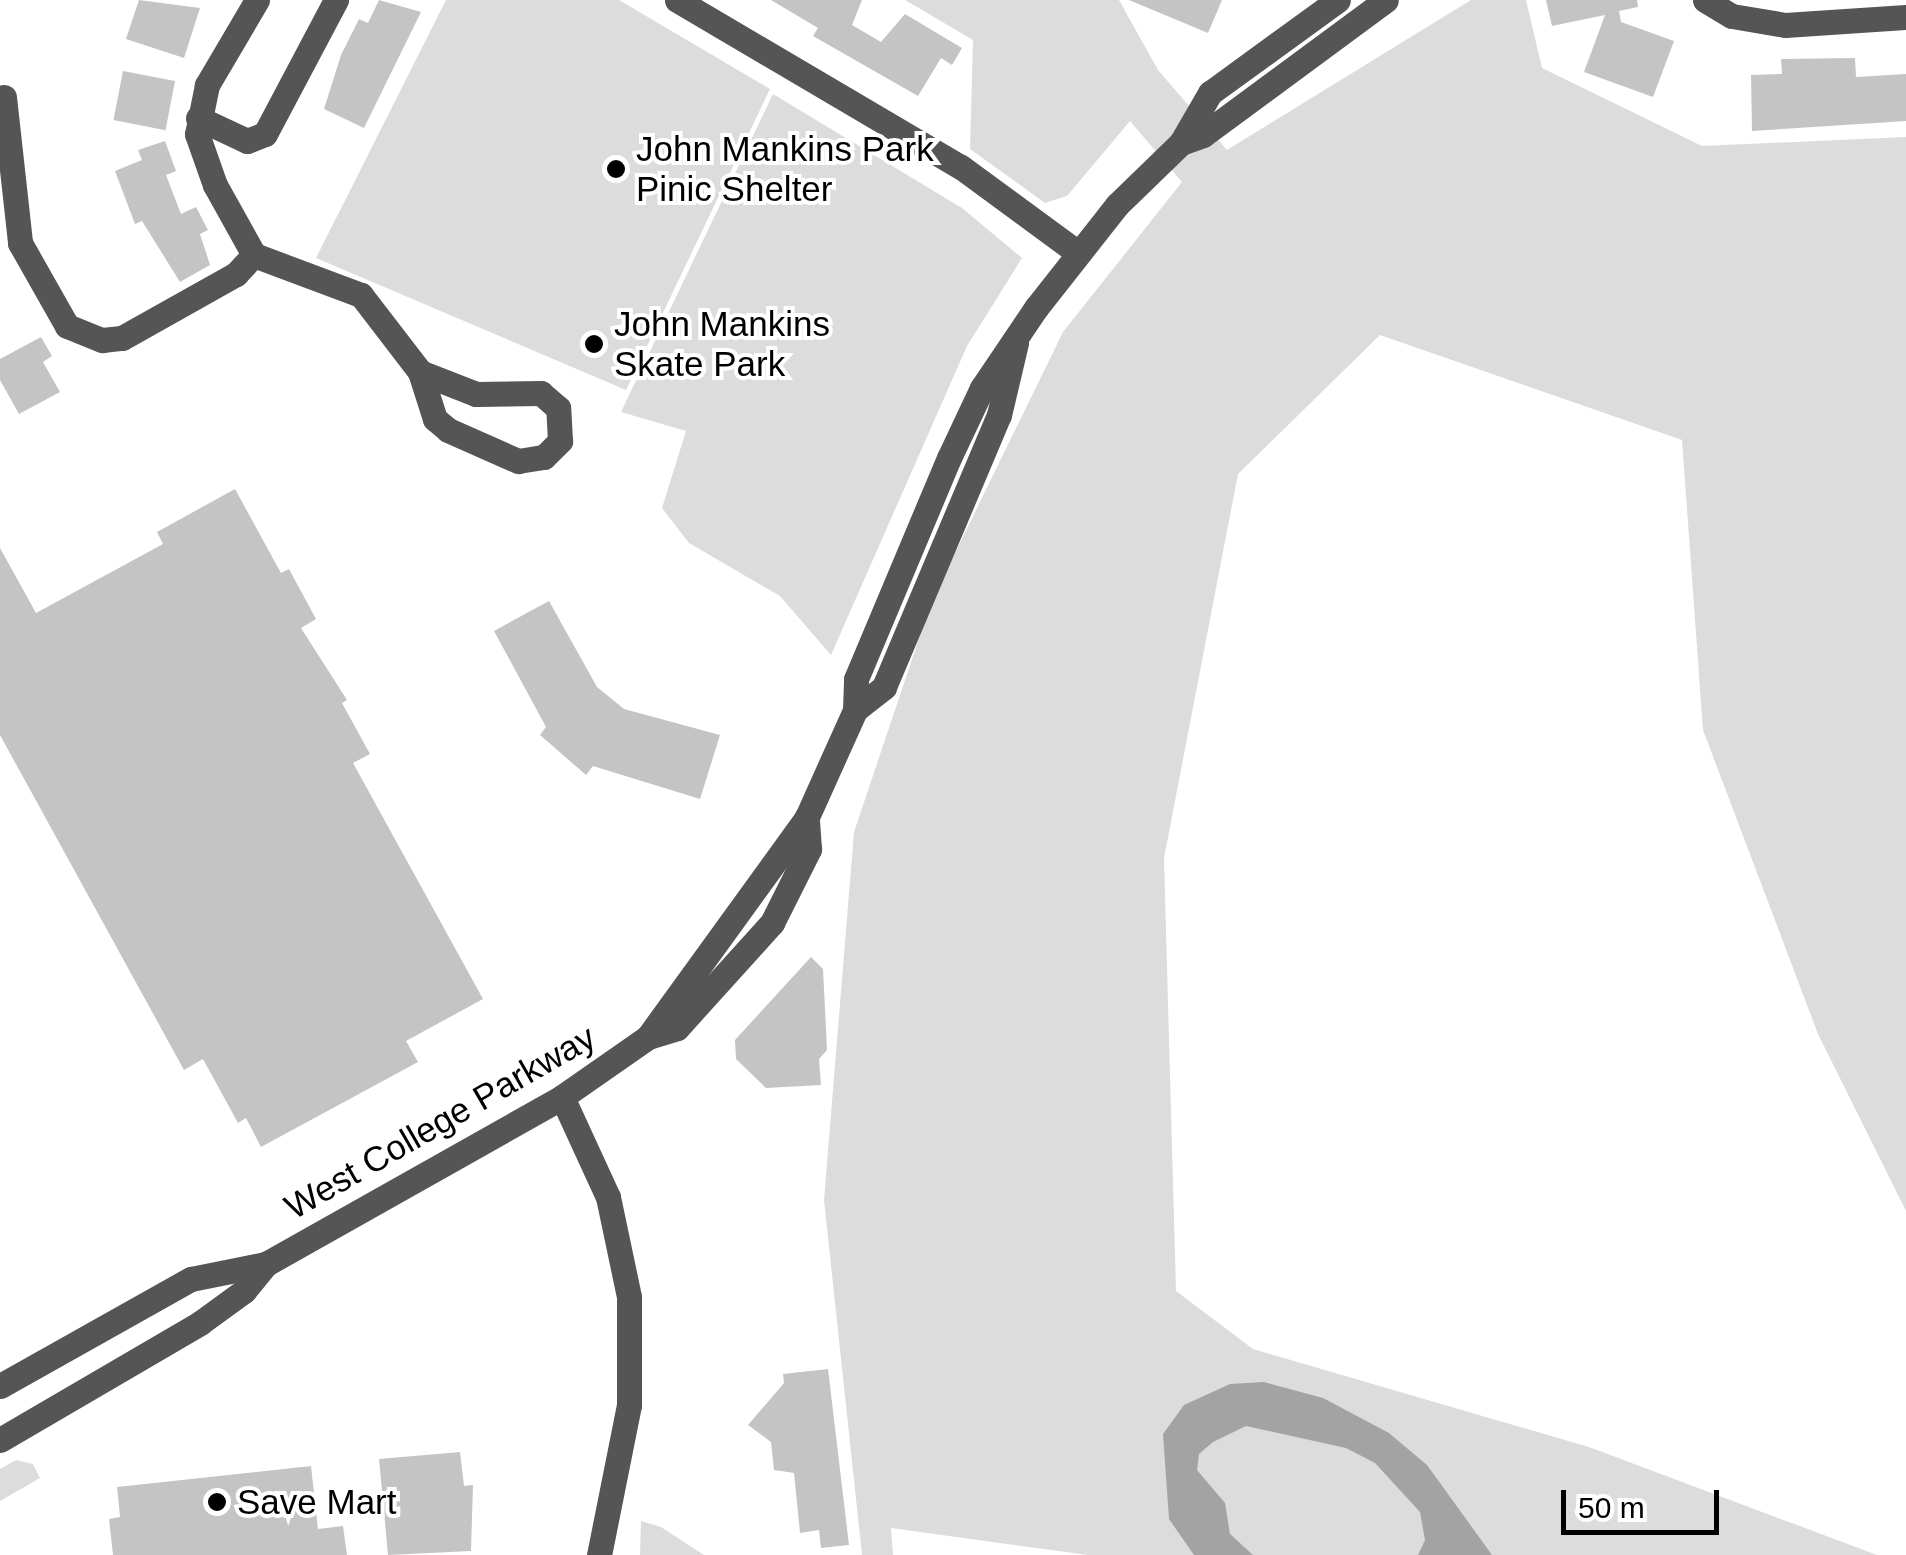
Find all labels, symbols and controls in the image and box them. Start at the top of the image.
place label: John Mankins Park Pinic Shelter [636,128,934,210]
marker: John Mankins Park Pinic Shelter [605,158,627,180]
place label: John Mankins Skate Park [614,303,830,385]
marker: John Mankins Skate Park [583,333,605,355]
street label: West College Parkway [277,1016,603,1228]
scale bar [1566,1470,1724,1532]
place label: Save Mart [237,1481,396,1523]
marker: Save Mart [206,1491,228,1513]
text: 50 m [1578,1491,1645,1524]

